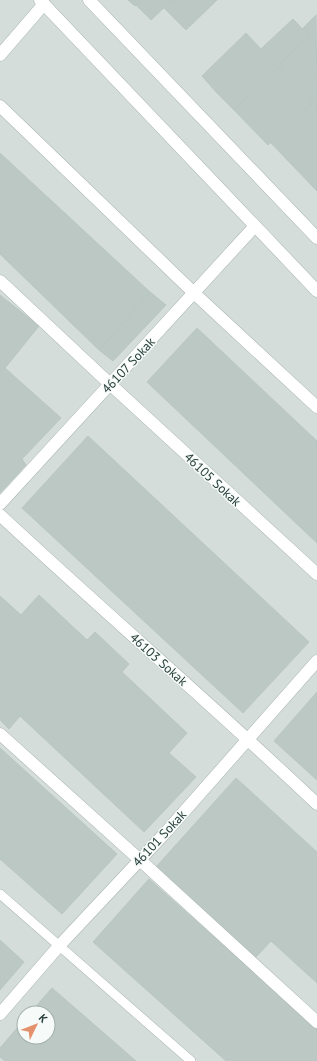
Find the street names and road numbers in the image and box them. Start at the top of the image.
street label: 46107 Sokak [98,333,159,397]
street label: 46105 Sokak [181,449,245,511]
street label: 46103 Sokak [126,629,192,690]
street label: 46101 Sokak [129,806,191,870]

